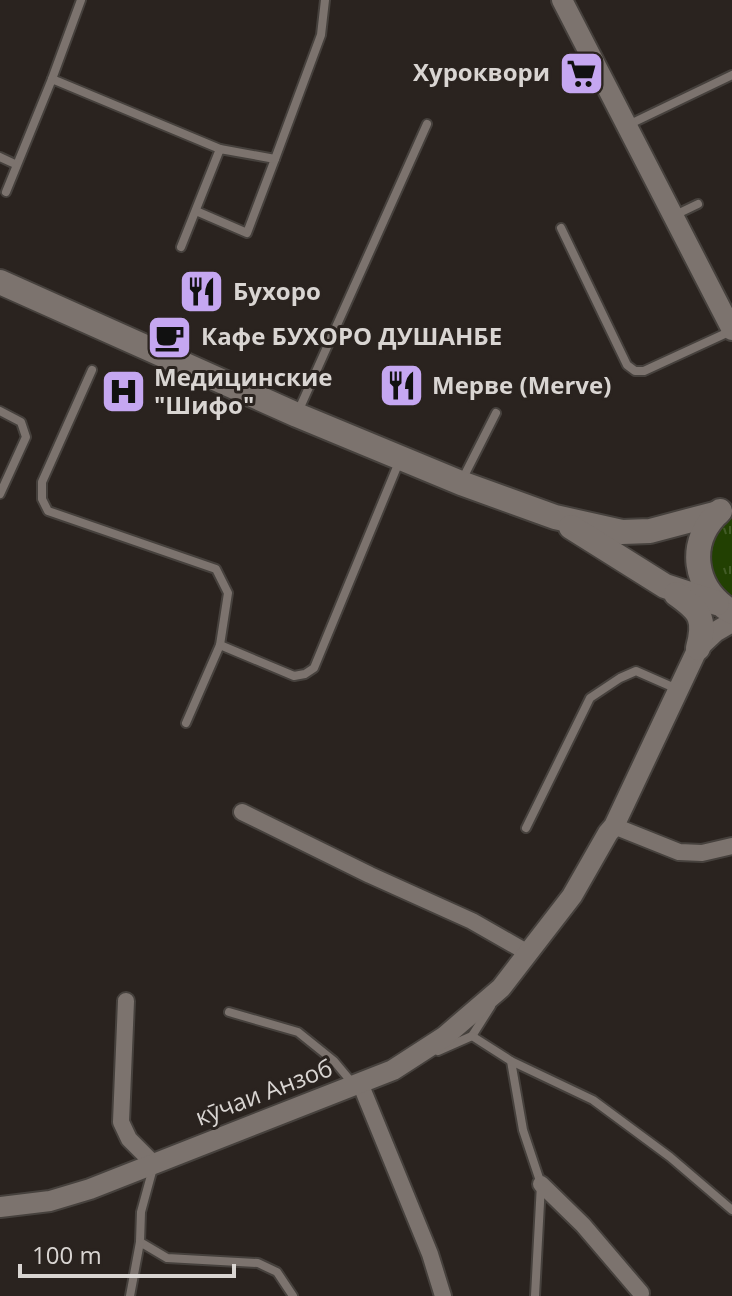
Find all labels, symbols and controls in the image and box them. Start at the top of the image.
supermarket icon: Хуроквори [557,49,605,97]
place label: Хуроквори [413,55,550,88]
restaurant icon: Бухоро [178,268,226,316]
place label: Бухоро [233,274,321,307]
cafe icon: Кафе БУХОРО ДУШАНБЕ [146,313,194,361]
place label: Кафе БУХОРО ДУШАНБЕ [201,319,502,352]
place label: Медицинские "Шифо" [154,360,332,421]
restaurant icon: Мерве (Merve) [377,362,425,410]
hospital icon: Медицинские "Шифо" [99,368,147,416]
place label: Мерве (Merve) [432,368,611,401]
street label: кӯчаи Анзоб [190,1050,337,1133]
scale bar [20,1228,234,1278]
text: 100 m [32,1238,102,1271]

